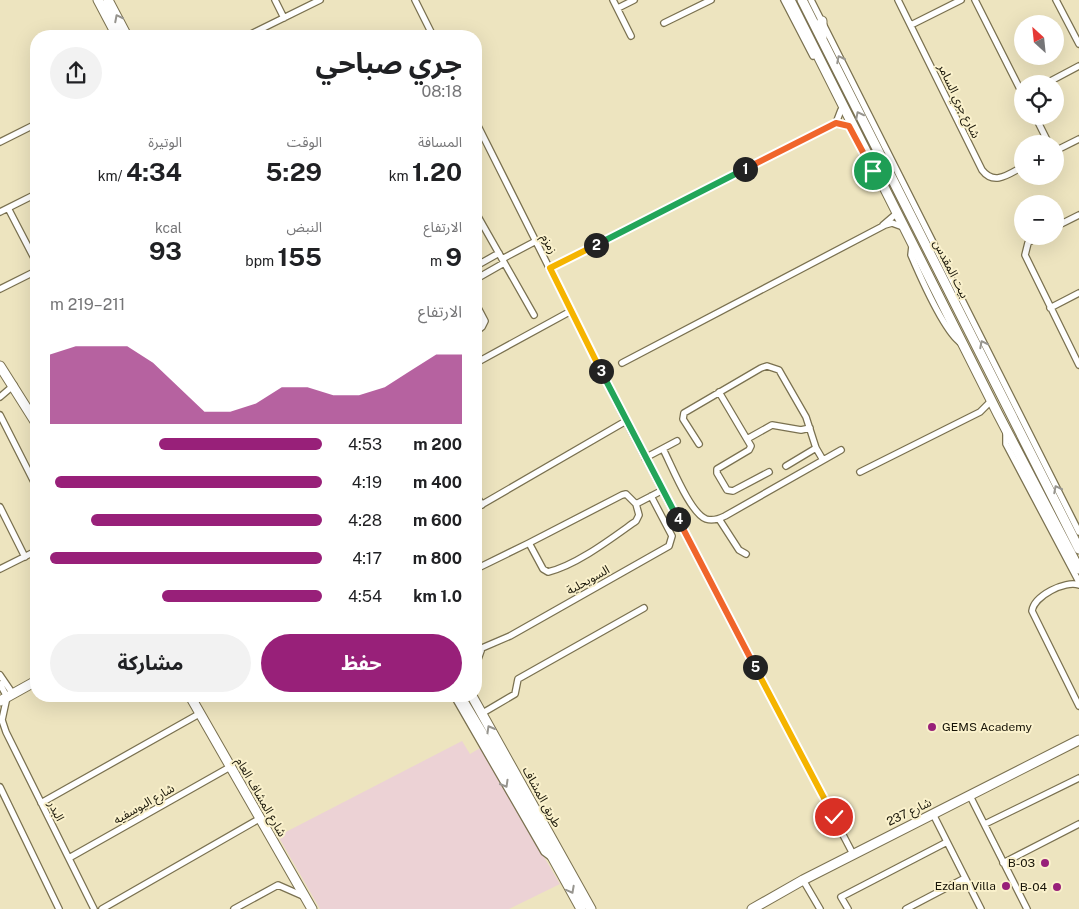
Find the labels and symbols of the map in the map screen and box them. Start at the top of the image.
one-way arrow [114,14,124,23]
north arrow [1014,15,1064,65]
one-way arrow [836,55,846,64]
street label: شارع جري السامر [932,61,983,142]
one-way arrow [855,111,865,120]
pin [852,150,894,192]
pin: 1 [732,156,758,182]
street label: زمزم [536,232,560,257]
pin: 2 [584,232,608,258]
street label: بيت المقدس [930,238,972,300]
one-way arrow [979,340,989,349]
pin: 3 [588,358,614,384]
one-way arrow [1053,485,1063,494]
pin: 4 [666,506,690,532]
street label: السويحلية [564,562,612,598]
pin: 5 [742,654,768,680]
place label: GEMS Academy [942,720,1032,734]
marker: GEMS Academy [926,721,938,733]
one-way arrow [486,726,496,735]
street label: شارع المشاف العام [231,755,289,840]
street label: طريق المشاف [519,764,564,830]
one-way arrow [499,778,509,787]
street label: شارع اليوسفيه [111,781,178,829]
street label: شارع 237 [884,795,935,831]
pin [813,796,855,838]
street label: البدر [45,798,67,824]
place label: B-03 [1008,856,1035,870]
marker: B-03 [1039,857,1051,869]
place label: Ezdan Villa [935,879,996,893]
marker: Ezdan Villa [1000,880,1012,892]
place label: B-04 [1020,880,1047,894]
marker: B-04 [1051,881,1063,893]
one-way arrow [565,885,575,894]

